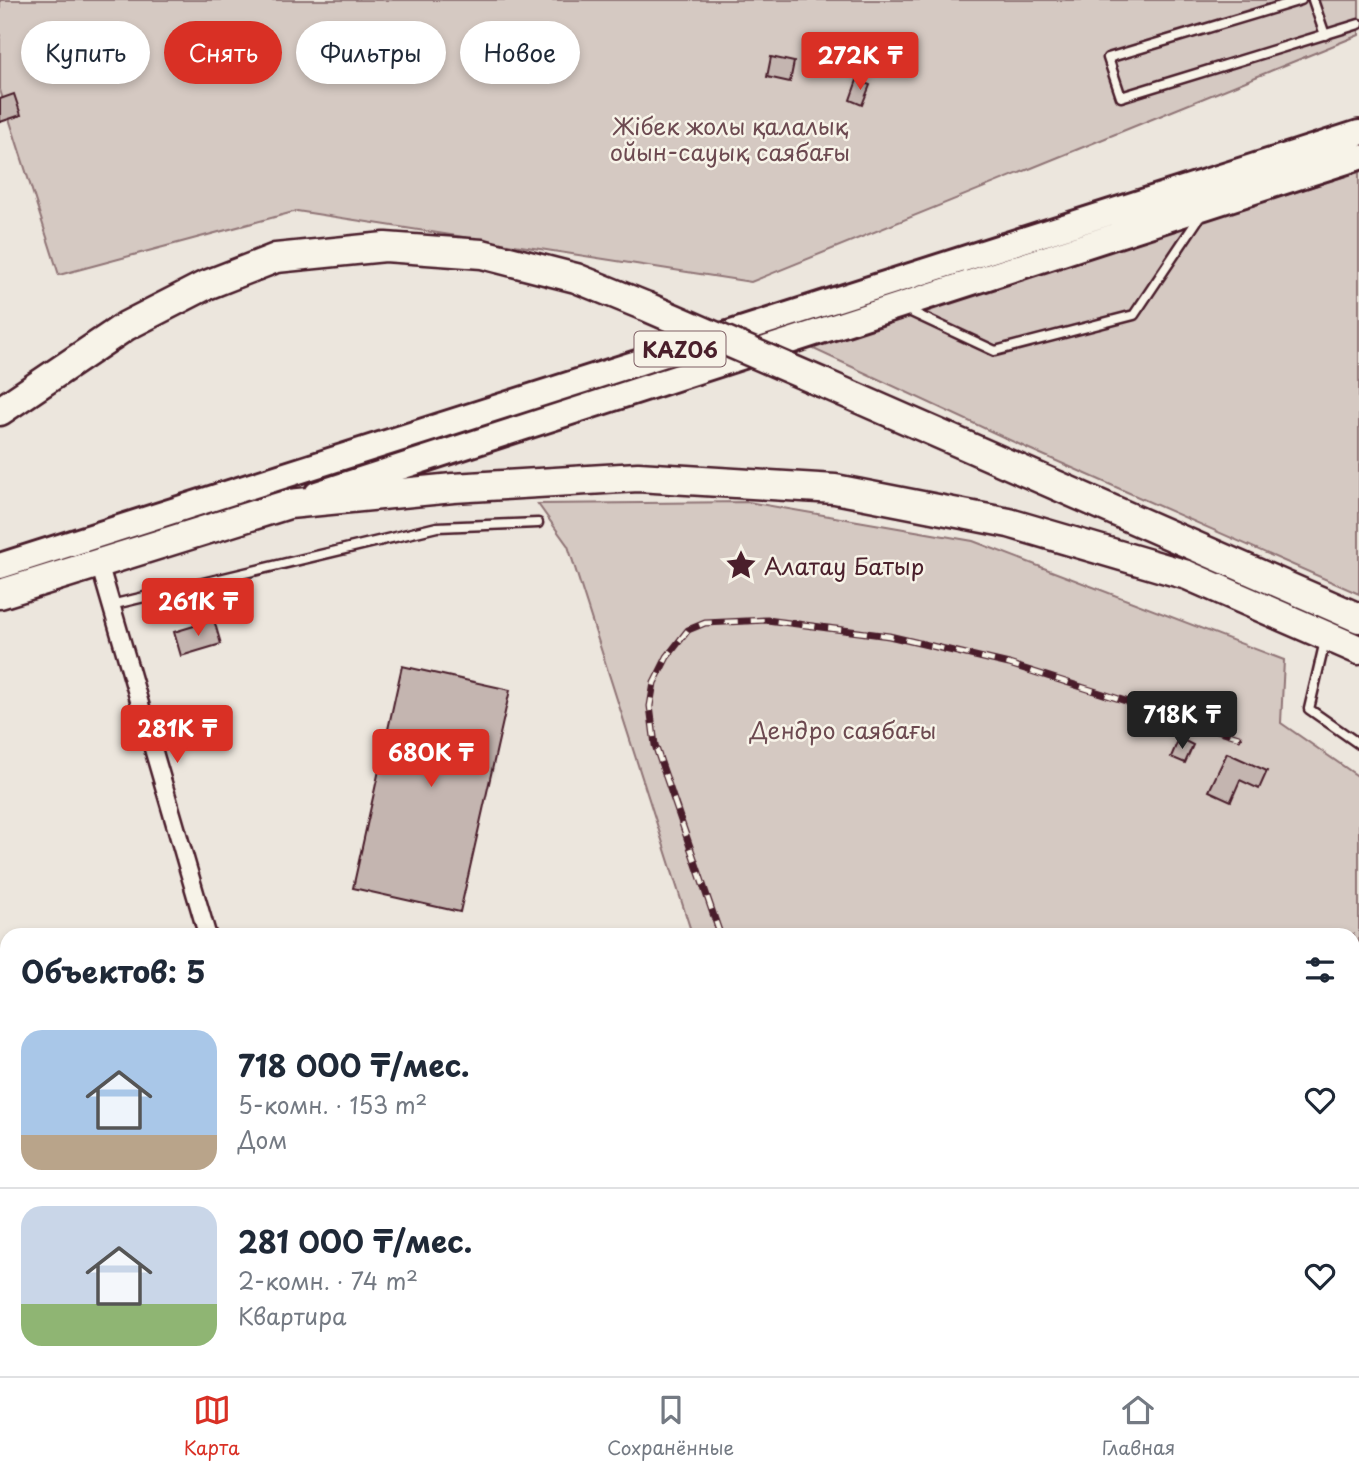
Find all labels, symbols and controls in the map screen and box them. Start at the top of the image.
chip: Купить [21,21,150,84]
chip: Снять [164,21,282,84]
chip: Фильтры [296,21,446,84]
chip: Новое [460,21,580,84]
pin: 272K ₸ [803,32,917,92]
text: 272K ₸ [817,37,903,72]
park label: Жібек жолы қалалық ойын-сауық саябағы [610,108,850,169]
road number: KАZ06 [634,332,726,366]
place icon: Алатау Батыр [724,548,758,582]
place label: Алатау Батыр [764,548,924,583]
pin: 261K ₸ [141,578,255,638]
text: 261K ₸ [158,583,238,618]
pin: 718K ₸ [1125,692,1239,751]
text: 718K ₸ [1143,696,1221,731]
pin: 281K ₸ [120,706,234,765]
text: 281K ₸ [137,710,217,745]
park label: Дендро саябағы [749,712,936,747]
pin: 680K ₸ [374,730,488,789]
text: 680K ₸ [388,734,474,769]
text: Объектов: 5 [21,948,206,993]
icon: filters [1301,951,1339,989]
text: 718 000 ₸/мес. [238,1042,470,1087]
icon: home [77,1058,161,1142]
icon: heart [1301,1081,1339,1119]
text: 5-комн. · 153 m² [238,1087,427,1122]
text: Дом [238,1122,287,1157]
text: 281 000 ₸/мес. [238,1218,472,1263]
icon: home [77,1234,161,1318]
icon: heart [1301,1257,1339,1295]
text: 2-комн. · 74 m² [238,1263,418,1298]
text: Квартира [238,1298,346,1333]
tab: Карта [184,1391,240,1461]
tab: Сохранённые [607,1391,734,1461]
tab: Главная [1102,1391,1175,1461]

